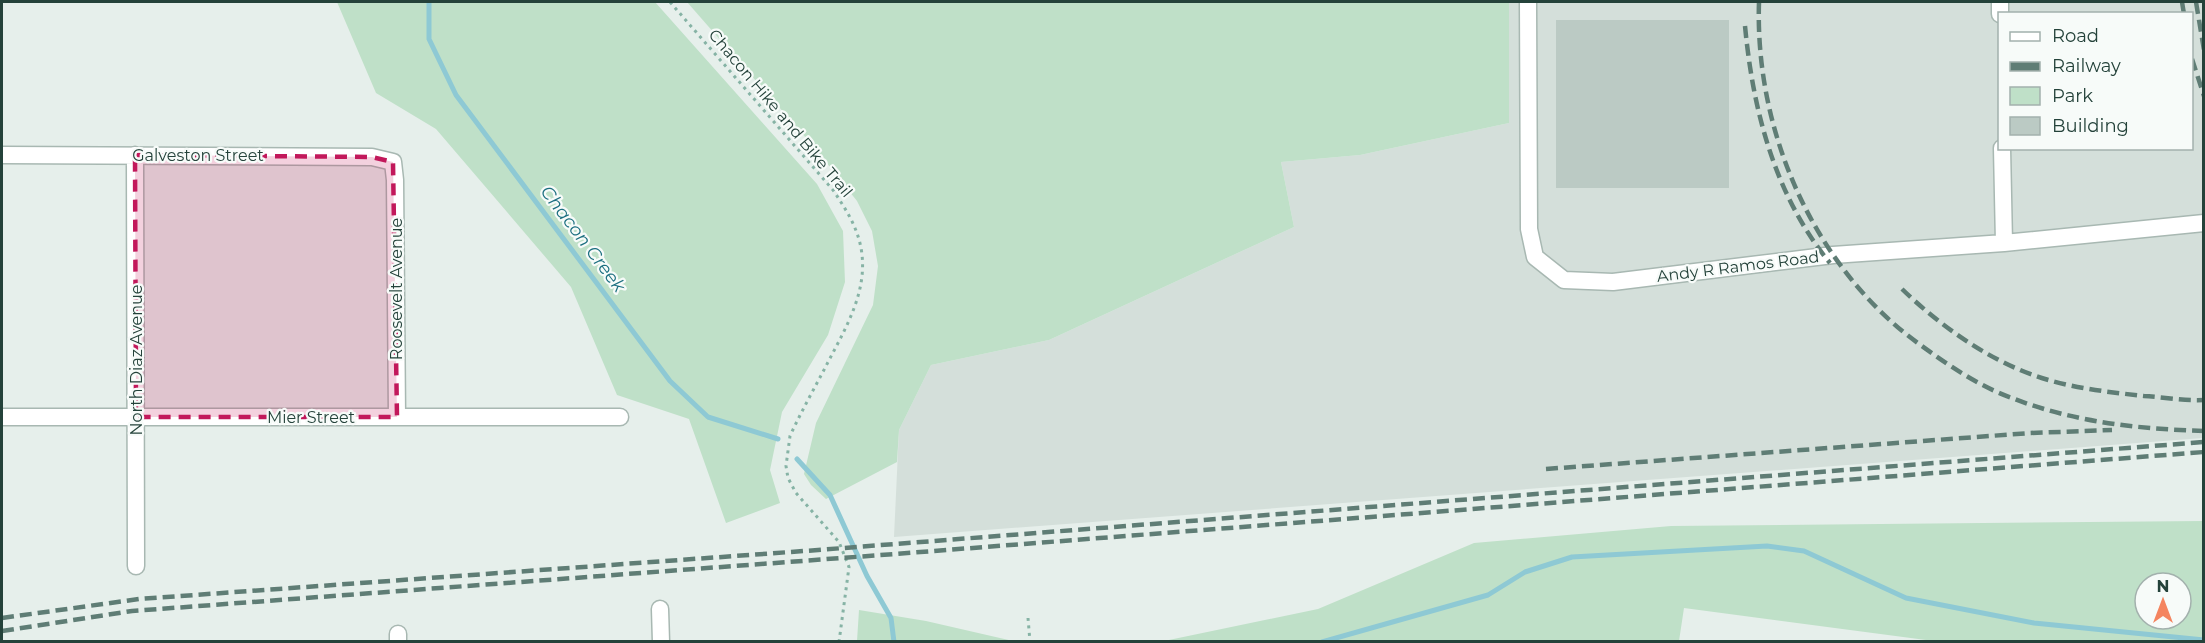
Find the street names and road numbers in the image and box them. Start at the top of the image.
street label: Chacon Hike and Bike Trail [705,25,856,201]
street label: Galveston Street [132,146,264,165]
street label: Roosevelt Avenue [387,218,406,360]
street label: Andy R Ramos Road [1656,247,1820,286]
street label: North Diaz Avenue [127,285,146,435]
street label: Mier Street [267,408,356,427]

